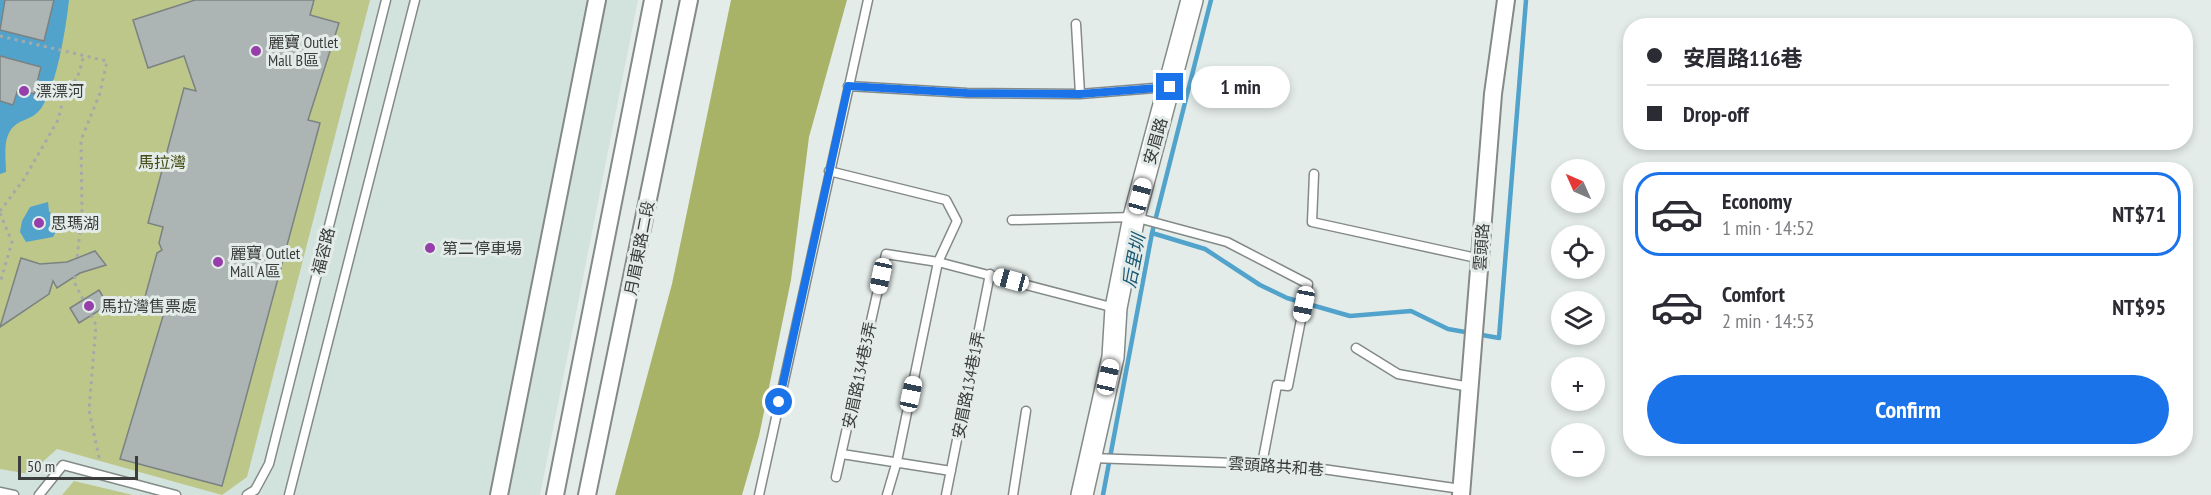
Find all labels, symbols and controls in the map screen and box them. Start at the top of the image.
place label: 麗寶 Outlet Mall B區 [268,32,339,70]
marker: 麗寶 Outlet Mall B區 [249,44,263,58]
text: 安眉路116巷 [1683,44,1803,72]
callout: 1 min [1191,66,1290,108]
route end [1156,73,1183,100]
text: 1 min [1220,74,1261,100]
place label: 漂漂河 [36,81,84,101]
marker: 漂漂河 [17,84,31,98]
text: Drop-off [1683,100,1749,128]
street label: 安眉路 [1139,115,1171,167]
park label: 馬拉灣 [138,152,186,172]
north arrow [1551,159,1605,213]
map controls [1551,159,1605,477]
car [1127,176,1153,216]
icon: car [1650,187,1704,241]
text: Economy [1722,187,1792,215]
street label: 月眉東路二段 [620,199,658,297]
text: NT$71 [2112,200,2166,228]
place label: 思瑪湖 [51,213,99,233]
text: 1 min · 14:52 [1722,215,1814,241]
marker: 思瑪湖 [32,216,46,230]
street label: 雲頭路 [1469,222,1493,272]
street label: 福容路 [307,225,339,277]
button: locate [1551,225,1605,279]
water label: 后里圳 [1117,229,1151,290]
place label: 第二停車場 [442,238,522,258]
marker: 第二停車場 [423,241,437,255]
place label: 麗寶 Outlet Mall A區 [230,243,301,281]
marker: 麗寶 Outlet Mall A區 [211,255,225,269]
car [868,257,894,295]
car [991,267,1031,293]
icon: car [1650,280,1704,334]
text: Comfort [1722,280,1785,308]
car [1292,285,1316,323]
button: layers [1551,291,1605,345]
text: NT$95 [2112,293,2166,321]
place label: 馬拉灣售票處 [101,296,197,316]
marker: 馬拉灣售票處 [82,299,96,313]
text: 2 min · 14:53 [1722,308,1814,334]
street label: 安眉路134巷3弄 [838,320,880,430]
street label: 安眉路134巷1弄 [948,330,988,440]
car [1095,357,1121,397]
button: + [1551,357,1605,411]
car [898,375,924,413]
button: Confirm [1647,375,2169,444]
route start [765,388,792,415]
button: − [1551,423,1605,477]
scale bar [18,453,138,480]
street label: 雲頭路共和巷 [1227,453,1325,479]
text: 50 m [27,456,55,476]

